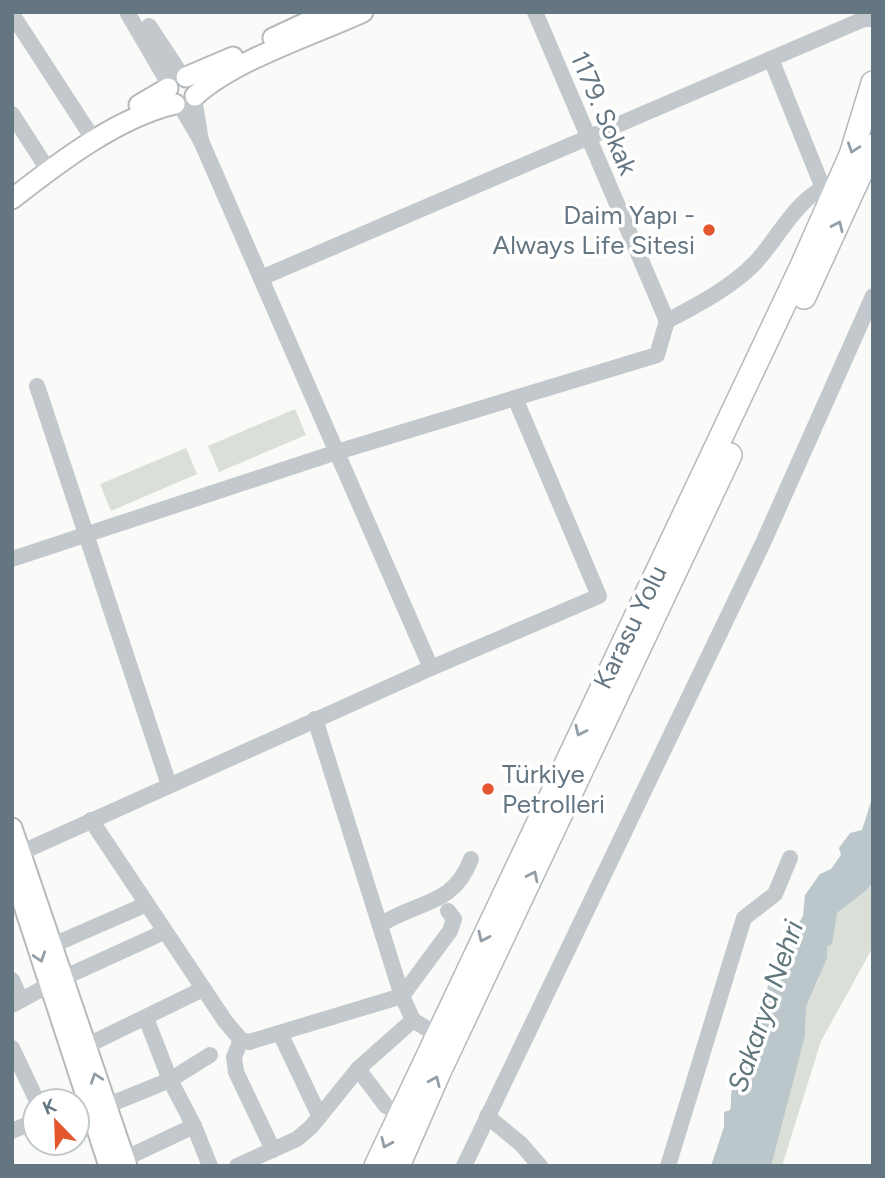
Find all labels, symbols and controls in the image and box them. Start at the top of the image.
street label: 1179. Sokak [564,46,645,180]
one-way arrow [847,142,861,154]
place label: Daim Yapı - Always Life Sitesi [493,199,695,261]
one-way arrow [830,221,844,233]
marker: Daim Yapı - Always Life Sitesi [701,222,717,238]
street label: Karasu Yolu [586,560,674,694]
one-way arrow [574,724,588,736]
place label: Türkiye Petrolleri [502,758,605,820]
marker: Türkiye Petrolleri [480,781,496,797]
one-way arrow [525,870,539,883]
water label: Sakarya Nehri [720,915,810,1096]
one-way arrow [477,930,491,942]
one-way arrow [32,951,47,963]
one-way arrow [90,1072,104,1085]
one-way arrow [427,1076,441,1088]
north arrow [21,1087,91,1157]
text: K [39,1094,60,1120]
one-way arrow [380,1136,394,1148]

